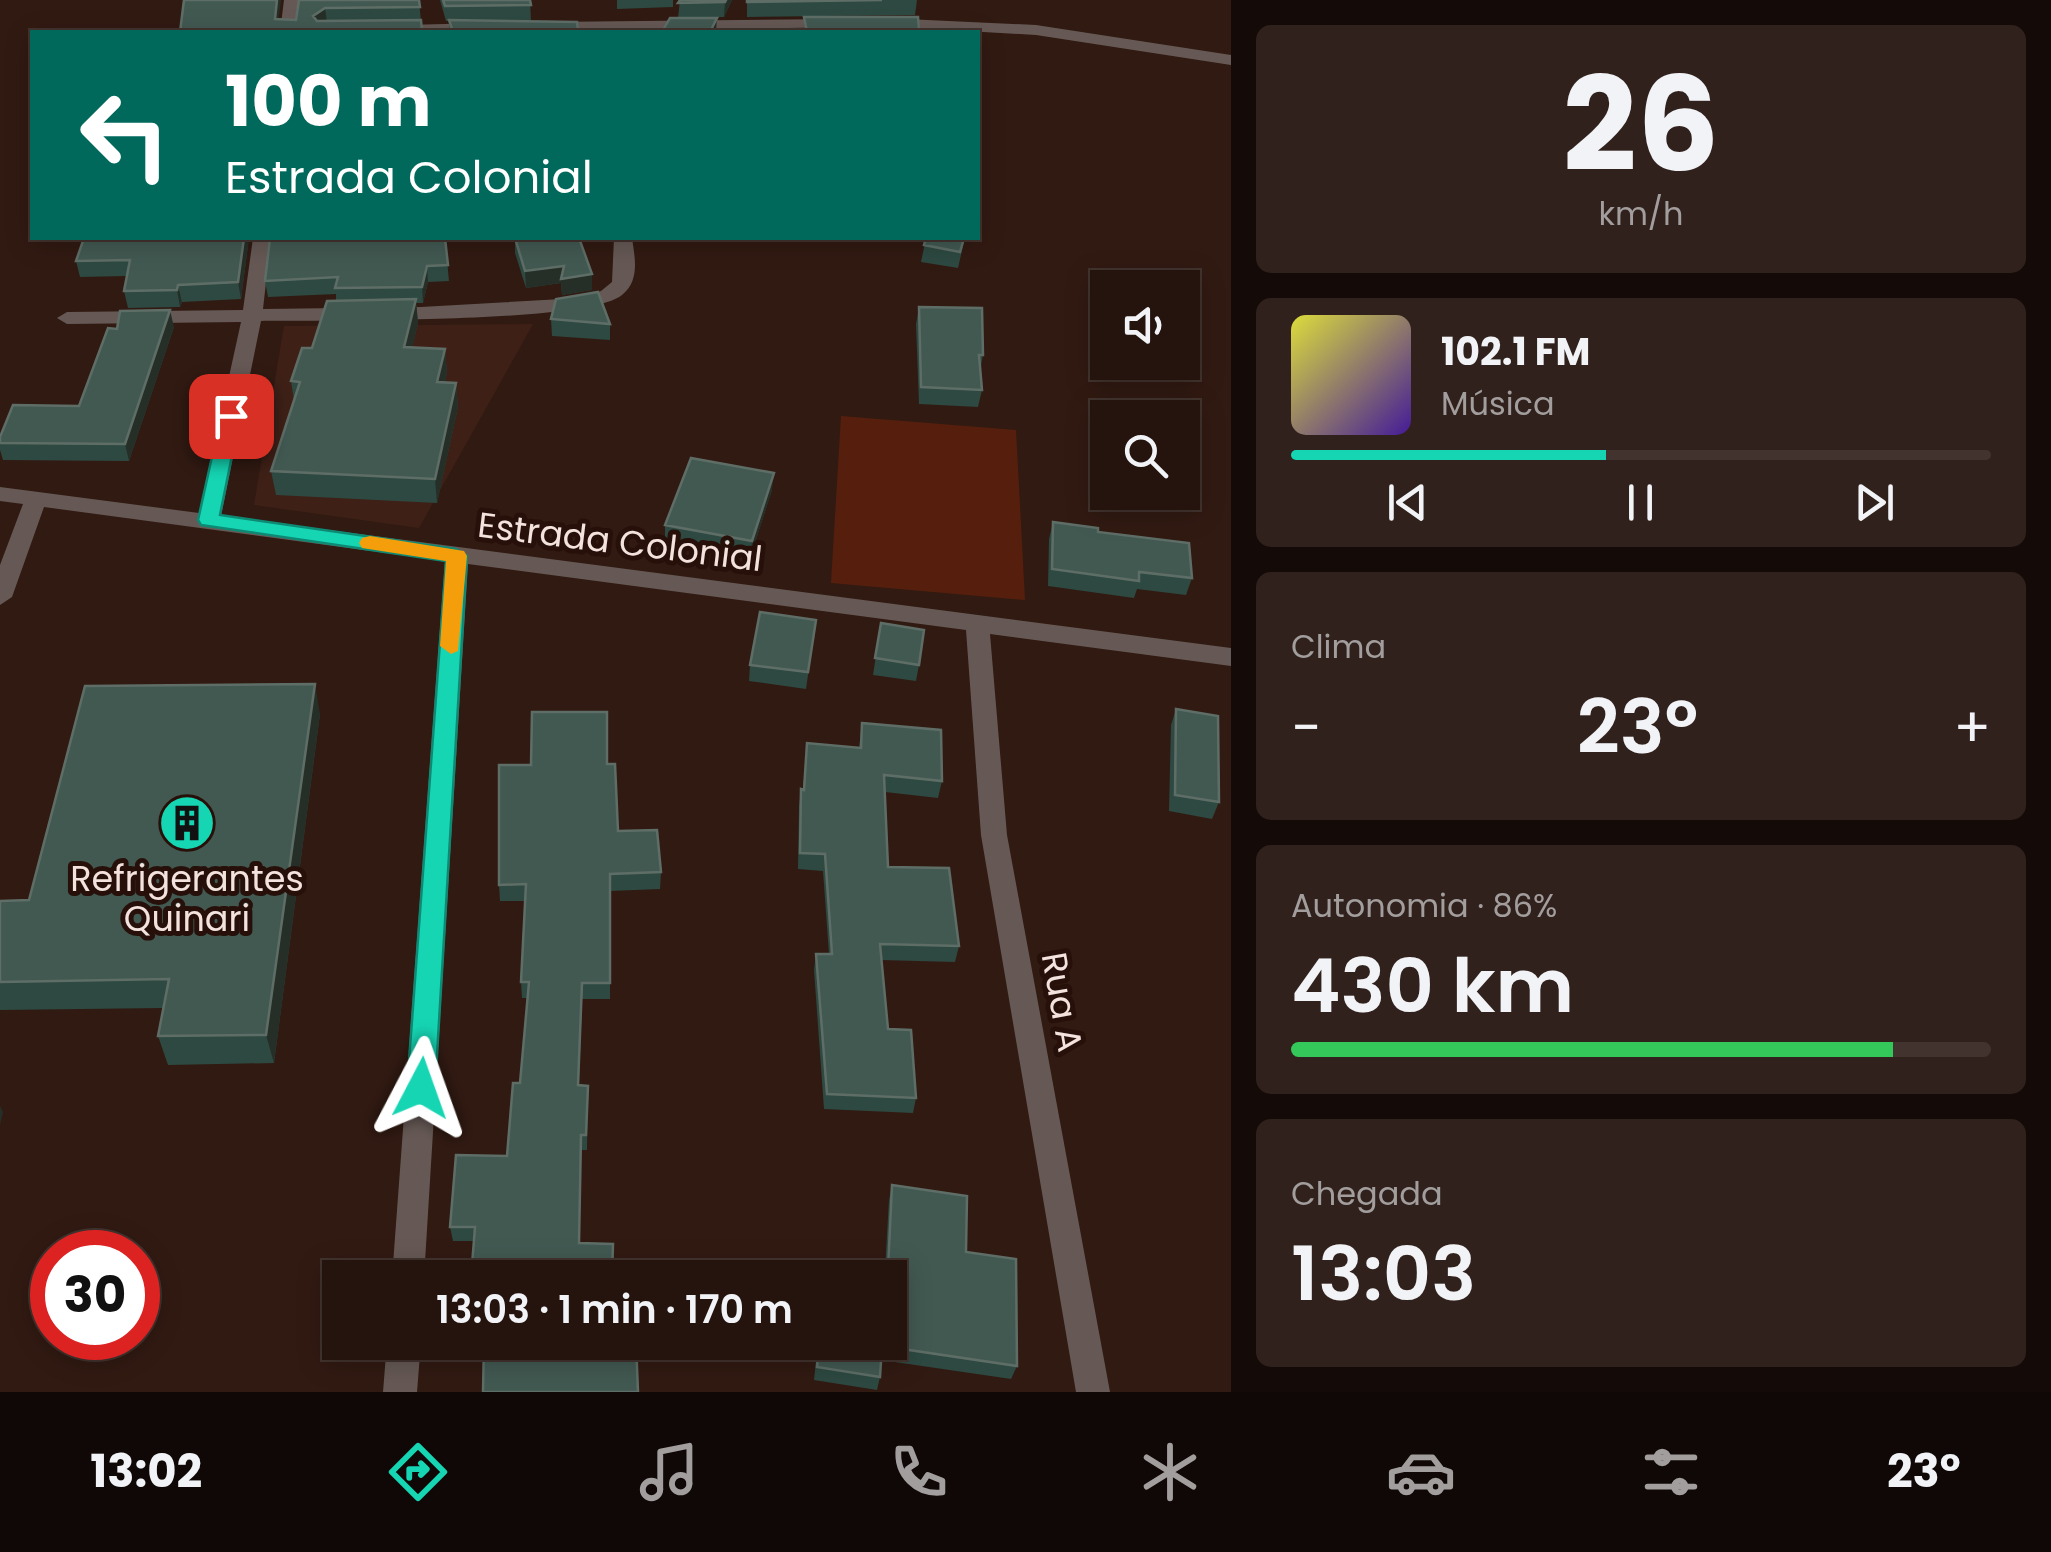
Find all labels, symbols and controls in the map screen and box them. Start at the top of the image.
text: 26 [1562,33,1720,216]
text: 100 m [225,52,432,151]
icon: left [60,70,190,200]
text: Estrada Colonial [225,146,593,209]
text: km/h [1598,191,1684,236]
map controls [1090,270,1200,510]
button: sound [1090,270,1200,380]
text: 102.1 FM [1441,325,1591,378]
pin [189,374,274,459]
text: Música [1441,381,1555,426]
icon: arrive [204,389,259,444]
button: search [1090,400,1200,510]
icon: previous [1380,475,1435,530]
icon: pause [1613,475,1668,530]
icon: next [1847,475,1902,530]
street label: Estrada Colonial [475,500,765,583]
text: Clima [1291,624,1386,669]
text: 23° [1577,674,1698,779]
text: − [1291,689,1321,766]
text: + [1953,689,1991,766]
building icon: Refrigerantes Quinari [157,793,217,853]
place label: Refrigerantes Quinari [70,854,304,943]
text: Autonomia · 86% [1291,883,1557,928]
text: 430 km [1291,933,1574,1038]
street label: Rua A [1030,948,1095,1056]
position arrow [369,1036,473,1140]
text: Chegada [1291,1171,1443,1216]
text: 13:03 [1291,1221,1476,1326]
speed limit sign: 30 [30,1230,160,1360]
text: 13:03 · 1 min · 170 m [436,1283,793,1336]
icon: directions [383,1437,453,1507]
icon: music [634,1437,704,1507]
icon: phone [884,1437,954,1507]
icon: climate [1135,1437,1205,1507]
icon: car [1386,1437,1456,1507]
icon: filters [1636,1437,1706,1507]
text: 13:02 [90,1440,202,1503]
text: 23° [1887,1440,1961,1503]

